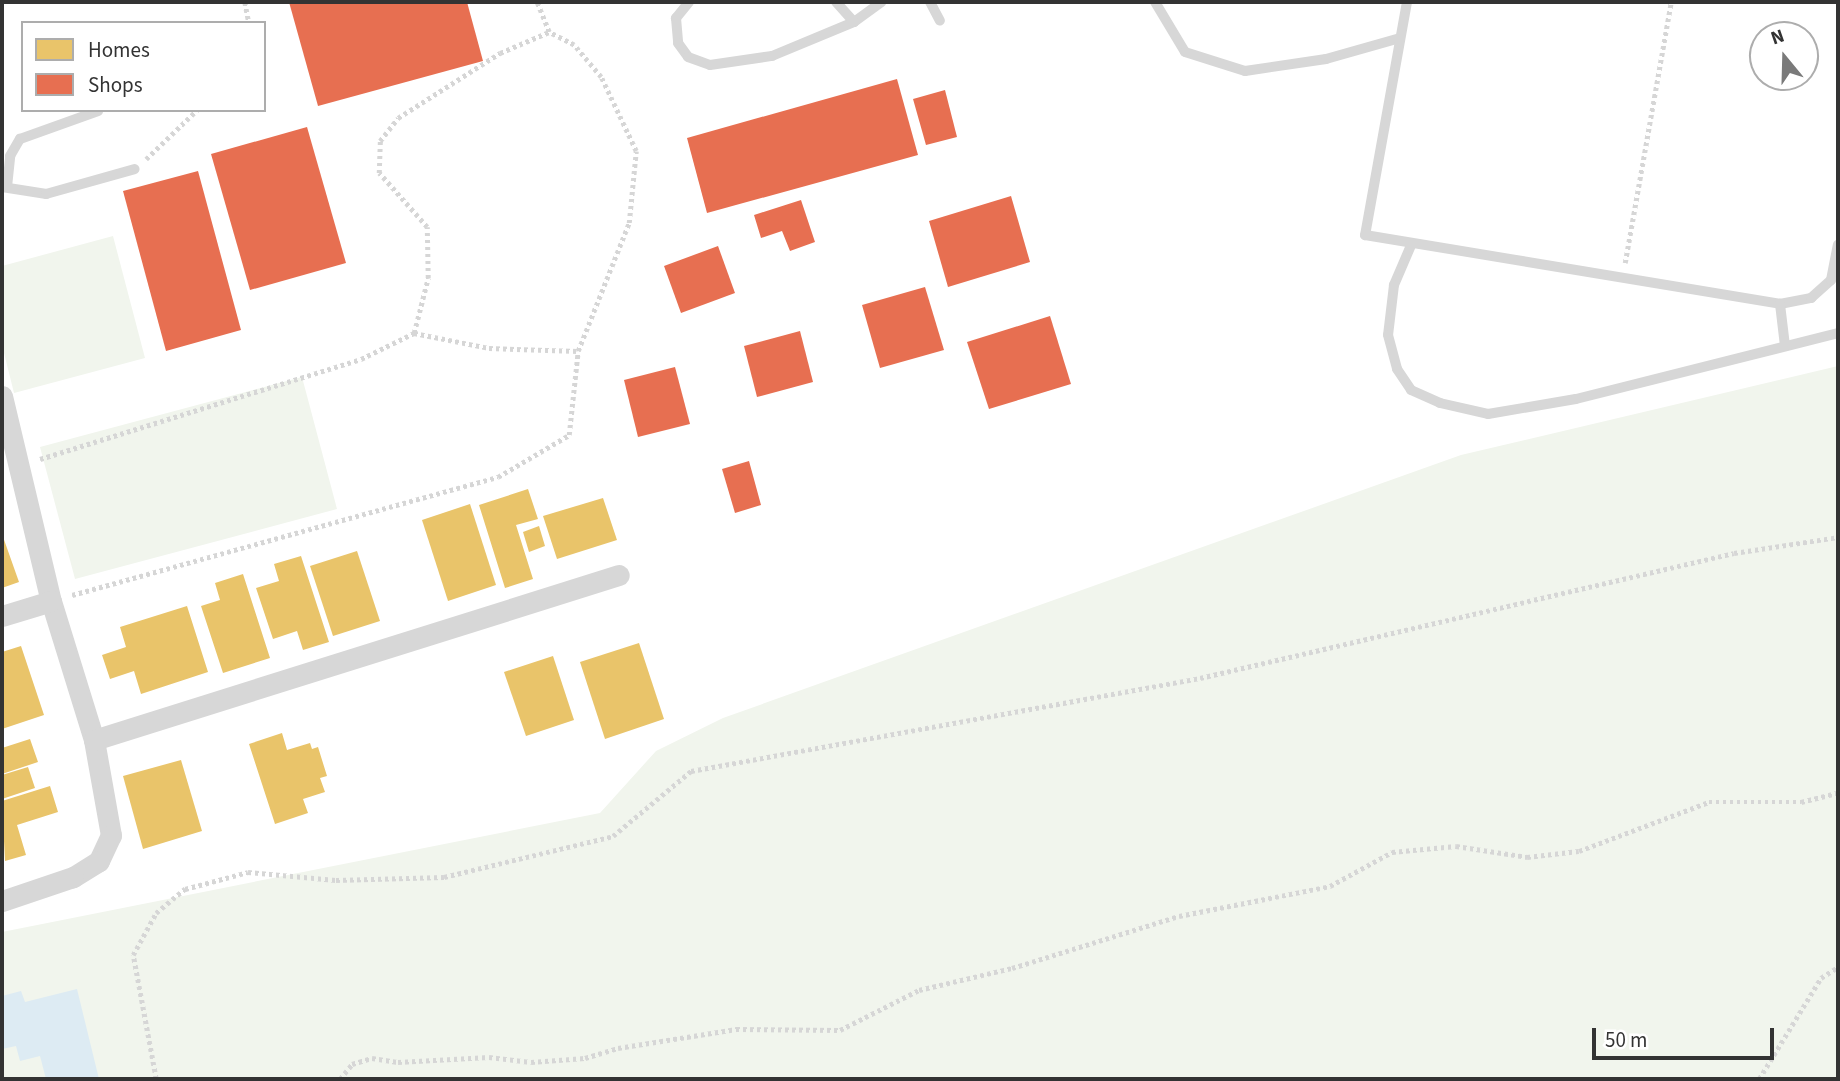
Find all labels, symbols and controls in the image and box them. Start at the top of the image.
legend [21,21,266,112]
north arrow [1749,21,1819,91]
text: N [1767,23,1788,52]
text: Homes [88,35,150,65]
text: Shops [88,70,142,100]
scale bar [1595,1014,1777,1058]
text: 50 m [1605,1025,1647,1055]

